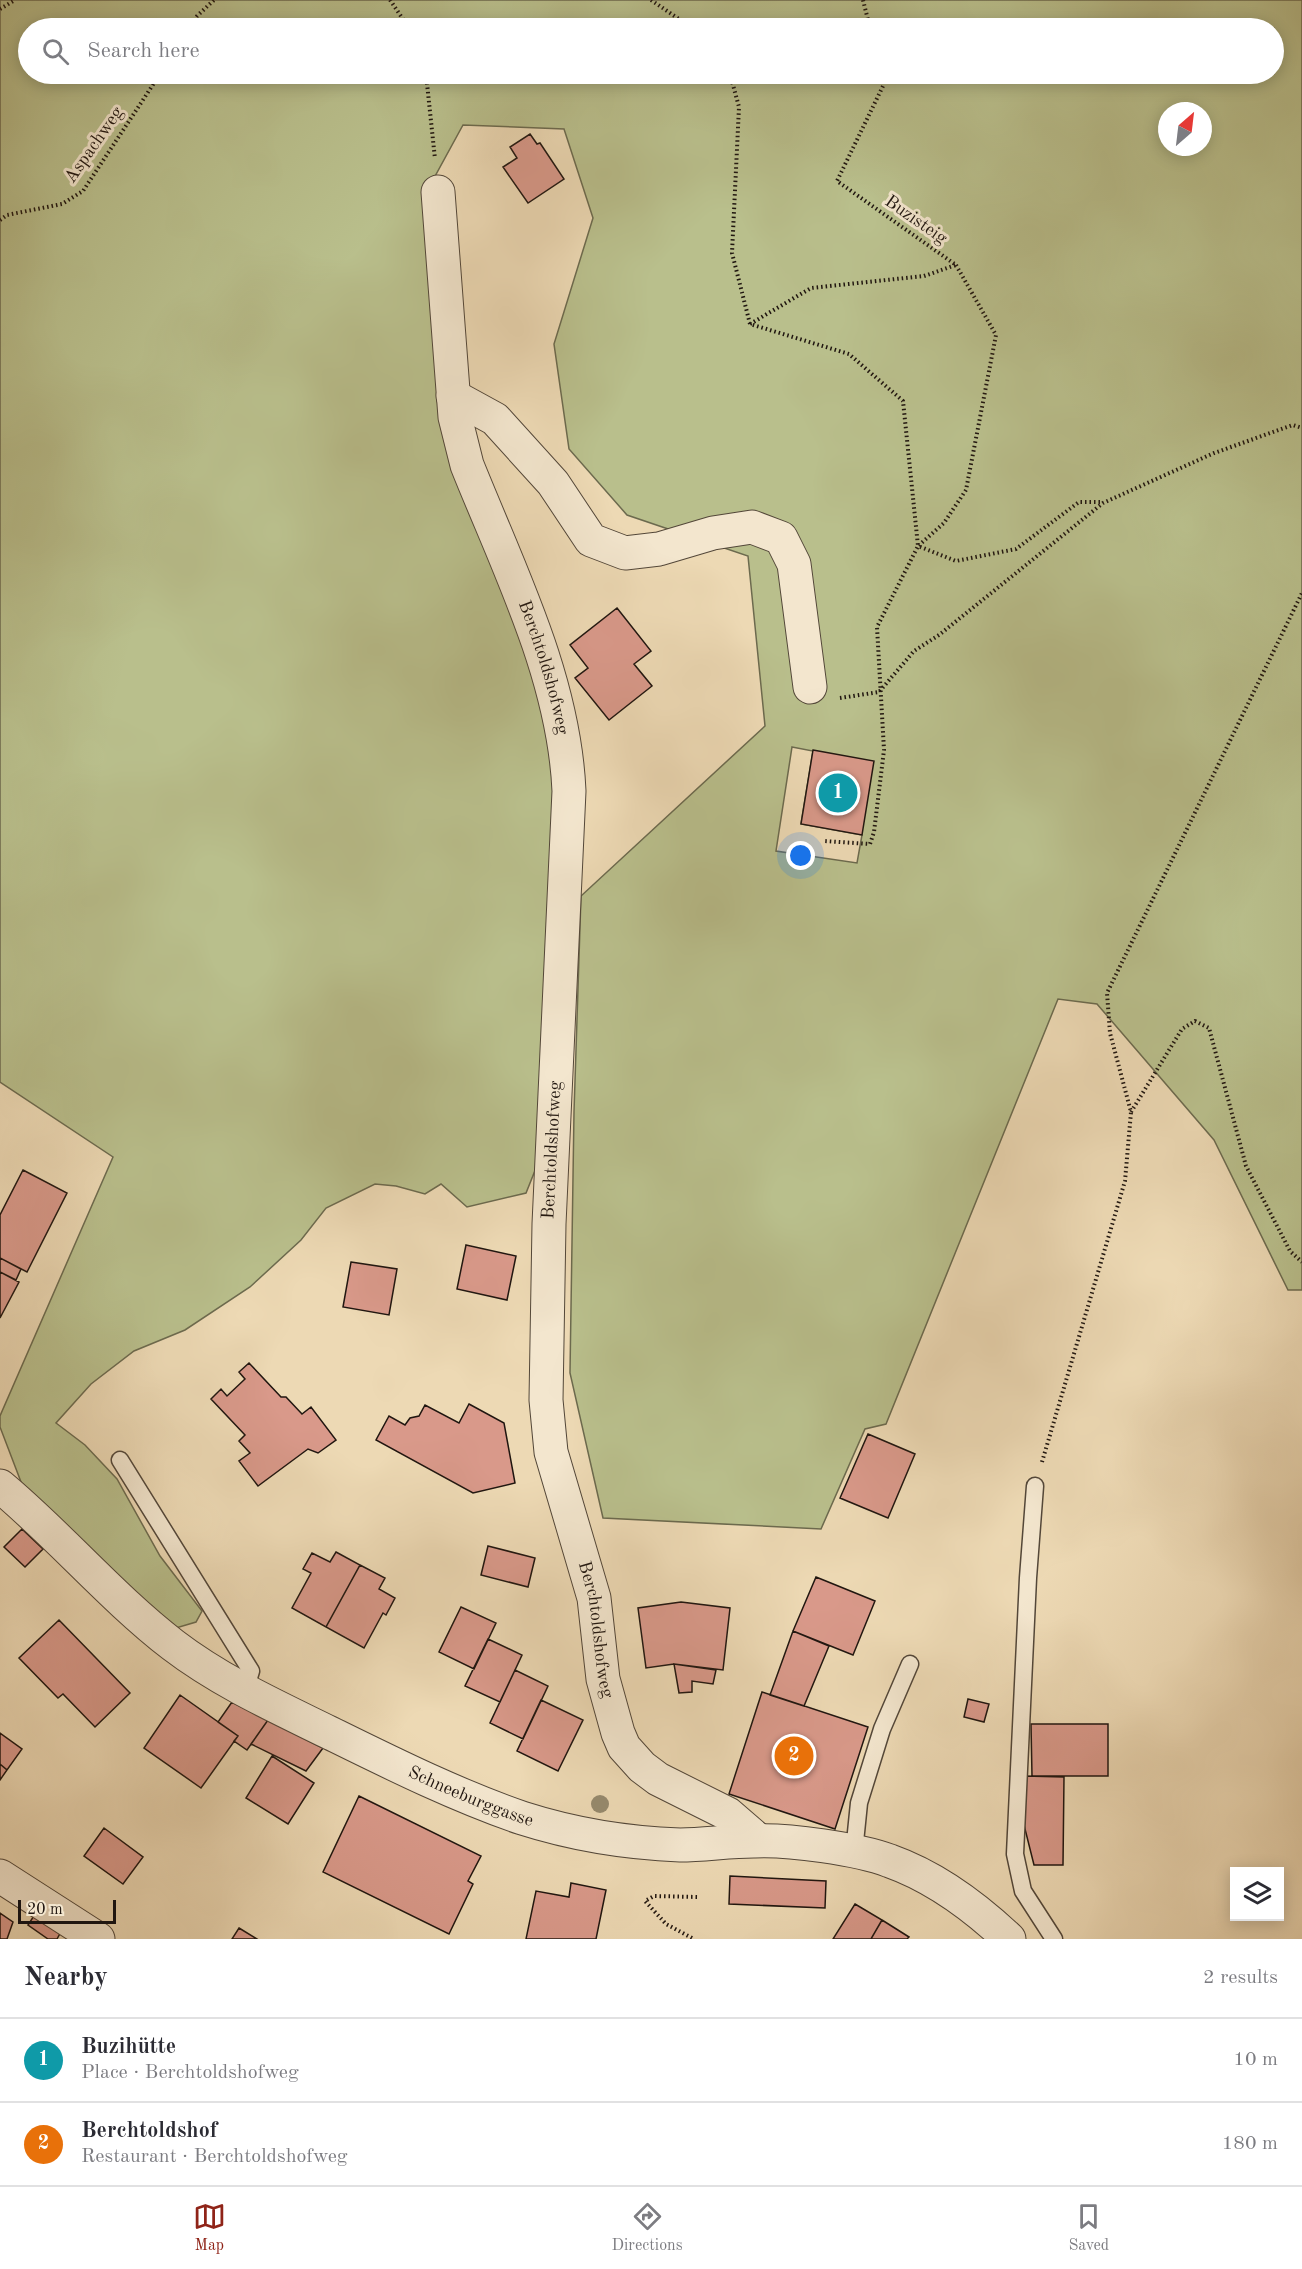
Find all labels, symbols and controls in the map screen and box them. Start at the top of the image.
search box [18,18,1284,84]
icon: search [39,35,72,68]
text: Search here [87,40,200,62]
north arrow [1158,102,1212,156]
street label: Aspachweg [61,103,127,186]
street label: Buzisteig [881,192,951,248]
street label: Berchtoldshofweg [515,598,571,736]
pin: 1 [818,770,858,816]
your location [786,841,815,870]
street label: Berchtoldshofweg [539,1080,565,1220]
street label: Berchtoldshofweg [575,1559,617,1700]
pin: 2 [774,1734,814,1778]
street label: Schneeburggasse [405,1763,535,1830]
map controls [1230,1867,1284,1921]
button: layers [1230,1867,1284,1921]
scale bar [18,1897,116,1924]
text: 20 m [27,1902,63,1918]
text: Nearby [24,1965,108,1991]
text: 2 results [1203,1968,1278,1988]
text: Buzihütte [81,2036,176,2058]
text: 1 [38,2050,49,2070]
text: 10 m [1233,2050,1278,2070]
text: Place · Berchtoldshofweg [81,2063,299,2083]
text: Berchtoldshof [81,2120,217,2142]
text: 2 [38,2134,49,2154]
text: 180 m [1222,2134,1278,2154]
text: Restaurant · Berchtoldshofweg [81,2147,348,2167]
tab: Map [193,2200,226,2256]
tab: Directions [612,2200,683,2256]
tab: Saved [1068,2200,1109,2256]

